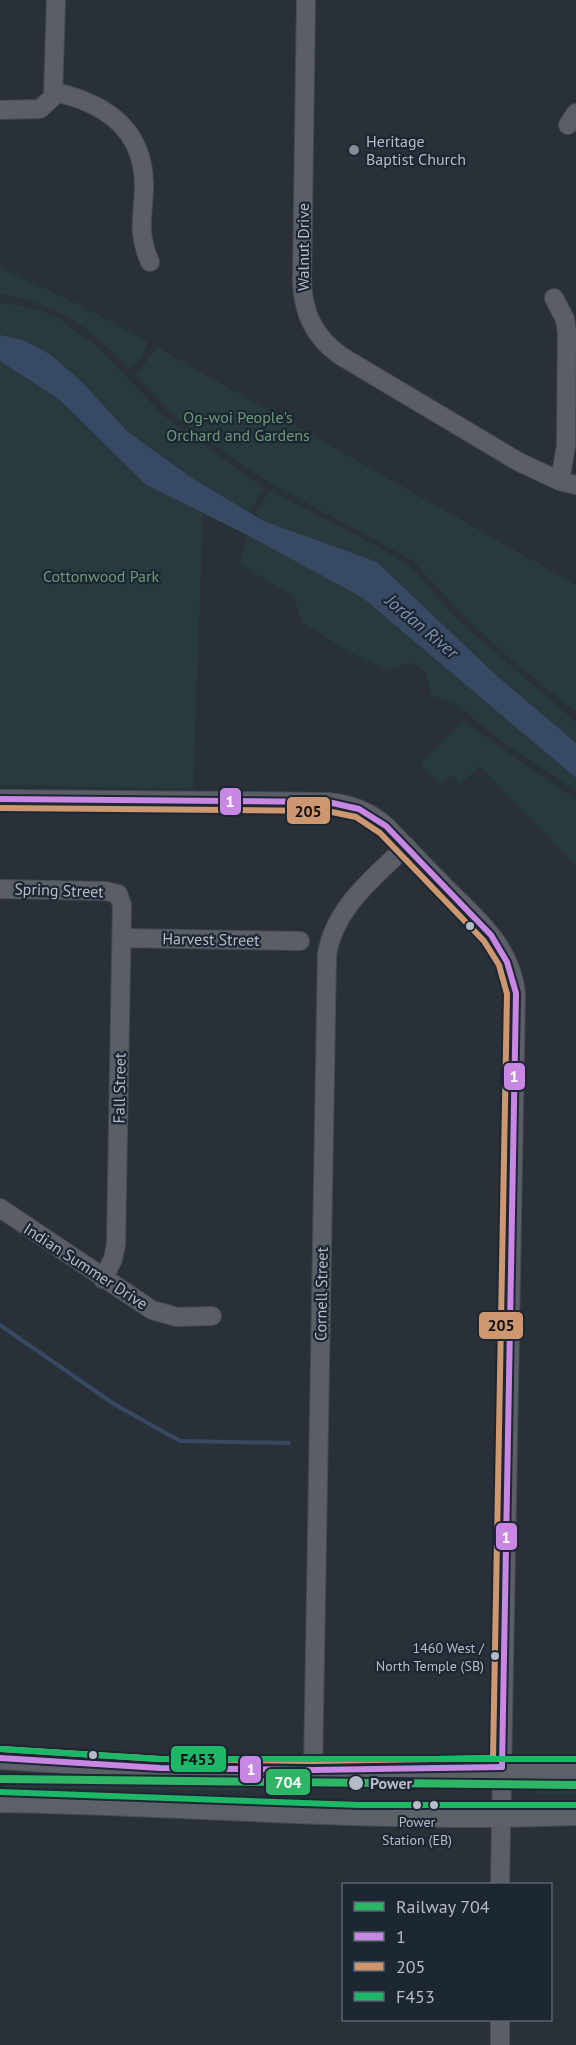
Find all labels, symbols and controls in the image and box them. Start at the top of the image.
place label: Heritage Baptist Church [366,131,466,169]
marker: Heritage Baptist Church [347,143,361,157]
street label: Walnut Drive [293,203,313,291]
park label: Og-woi People's Orchard and Gardens [166,407,310,445]
park label: Cottonwood Park [43,566,159,586]
water label: Jordan River [379,587,464,664]
line badge: 1 [219,787,242,816]
text: 1 [225,791,235,811]
line badge: 205 [286,796,331,825]
text: 205 [294,801,322,821]
street label: Spring Street [14,878,105,902]
unlabelled marker [464,920,476,932]
street label: Harvest Street [162,928,260,950]
street label: Fall Street [108,1052,130,1124]
line badge: 1 [503,1062,526,1091]
text: 1 [509,1066,519,1086]
street label: Indian Summer Drive [20,1218,152,1314]
street label: Cornell Street [310,1246,332,1341]
line badge: 205 [478,1311,524,1340]
text: 205 [487,1315,515,1335]
line badge: 1 [495,1522,518,1551]
text: 1 [501,1527,511,1547]
place label: 1460 West / North Temple (SB) [376,1639,485,1675]
marker: 1460 West / North Temple (SB) [489,1650,501,1662]
line badge: F453 [170,1745,227,1773]
unlabelled marker [87,1749,99,1761]
text: F453 [180,1749,216,1769]
line badge: 1 [239,1755,262,1784]
text: 1 [246,1759,256,1779]
line badge: 704 [265,1768,311,1796]
text: 704 [274,1772,302,1792]
place label: Power [370,1773,413,1793]
marker: Power [347,1774,365,1792]
marker: Power Station (EB) [411,1799,423,1811]
unlabelled marker [428,1799,440,1811]
place label: Power Station (EB) [382,1813,452,1849]
legend [342,1883,552,2021]
text: Railway 704 [396,1895,490,1918]
text: 1 [396,1925,406,1948]
text: 205 [396,1955,425,1978]
text: F453 [396,1985,435,2008]

